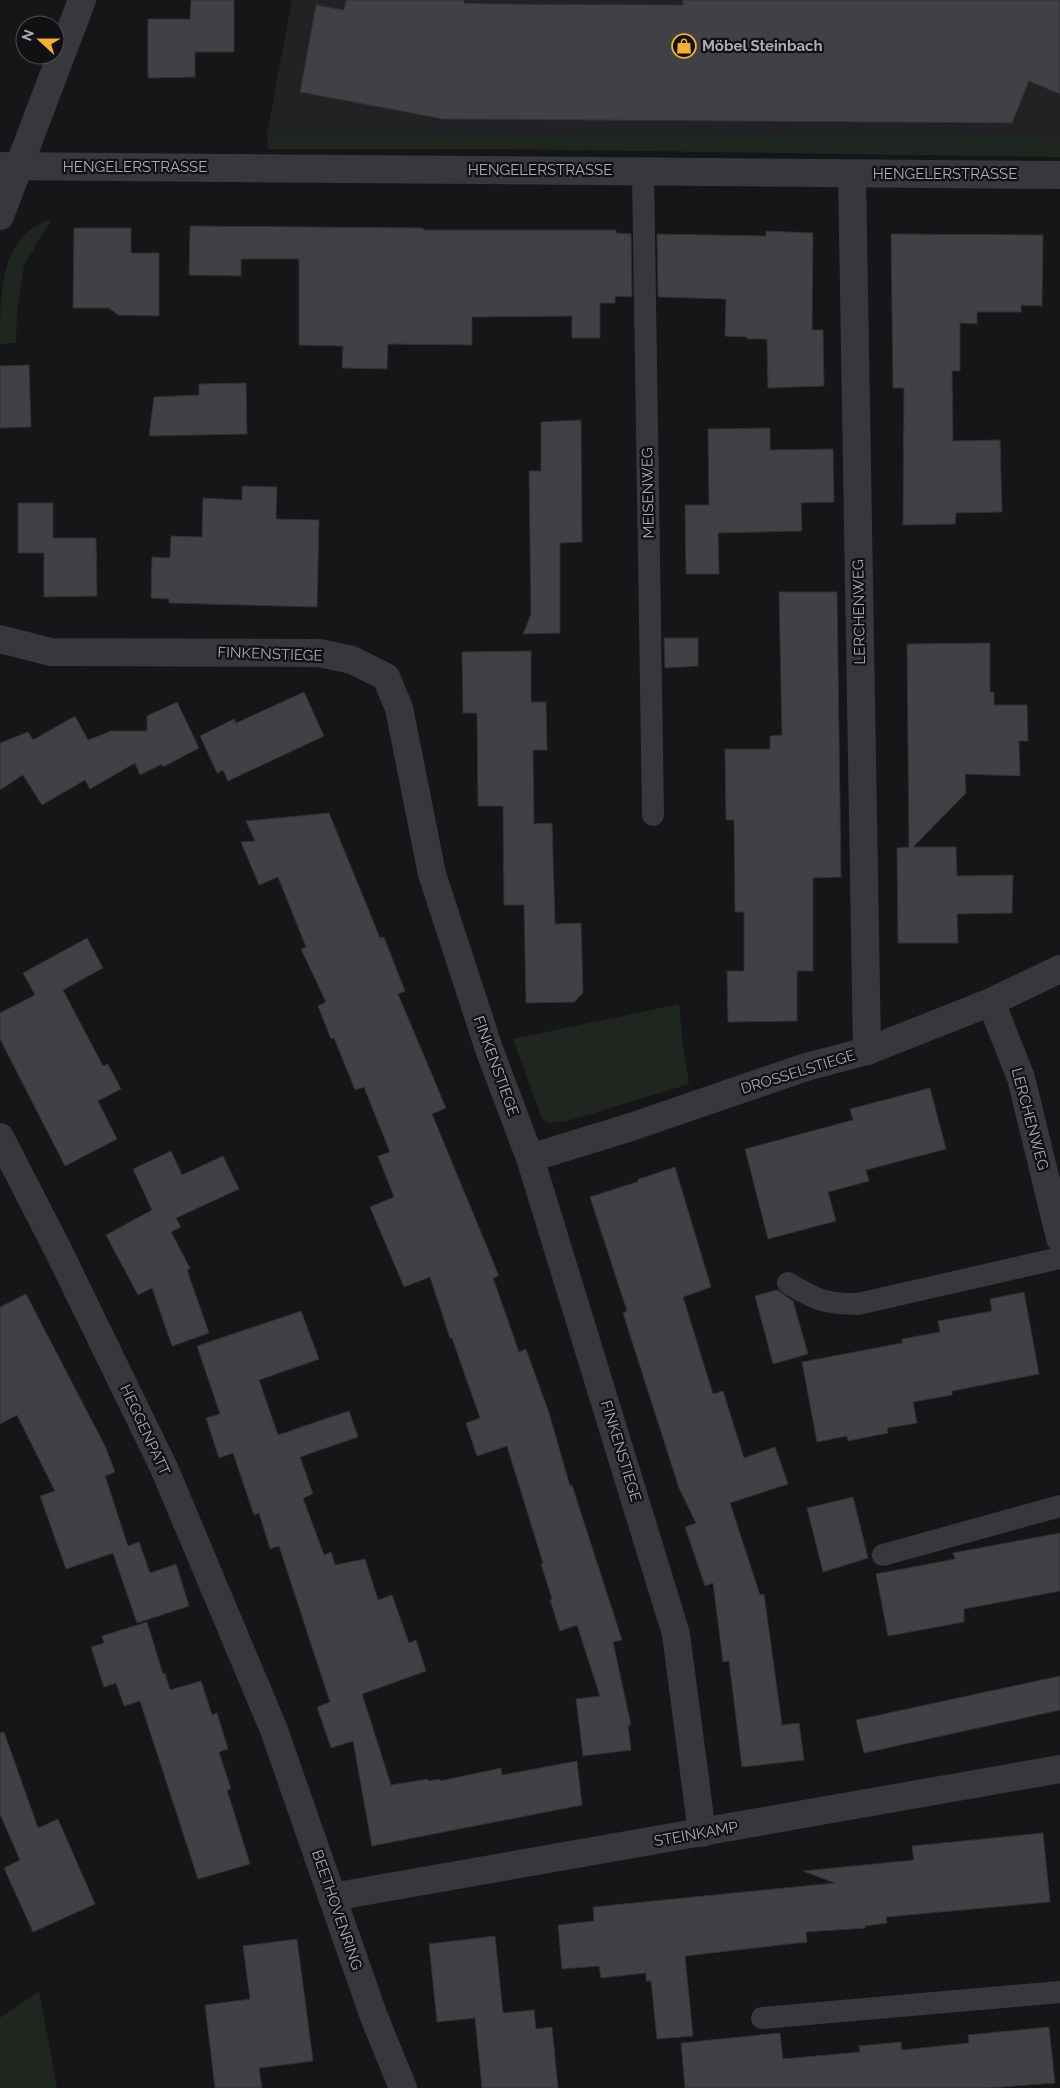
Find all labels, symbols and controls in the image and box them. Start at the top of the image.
north arrow [15,15,65,65]
text: N [18,27,37,43]
shop icon: Möbel Steinbach [671,33,697,59]
place label: Möbel Steinbach [702,37,823,55]
street label: HENGELERSTRASSE [63,158,207,176]
street label: HENGELERSTRASSE [468,161,612,179]
street label: HENGELERSTRASSE [873,165,1017,183]
street label: MEISENWEG [638,447,658,539]
street label: LERCHENWEG [849,559,869,665]
street label: FINKENSTIEGE [217,643,323,665]
street label: FINKENSTIEGE [470,1013,522,1119]
street label: DROSSELSTIEGE [739,1046,857,1098]
street label: LERCHENWEG [1008,1066,1052,1172]
street label: HEGGENPATT [116,1382,174,1478]
street label: FINKENSTIEGE [597,1398,645,1504]
street label: STEINKAMP [653,1818,739,1850]
street label: BEETHOVENRING [308,1847,366,1973]

